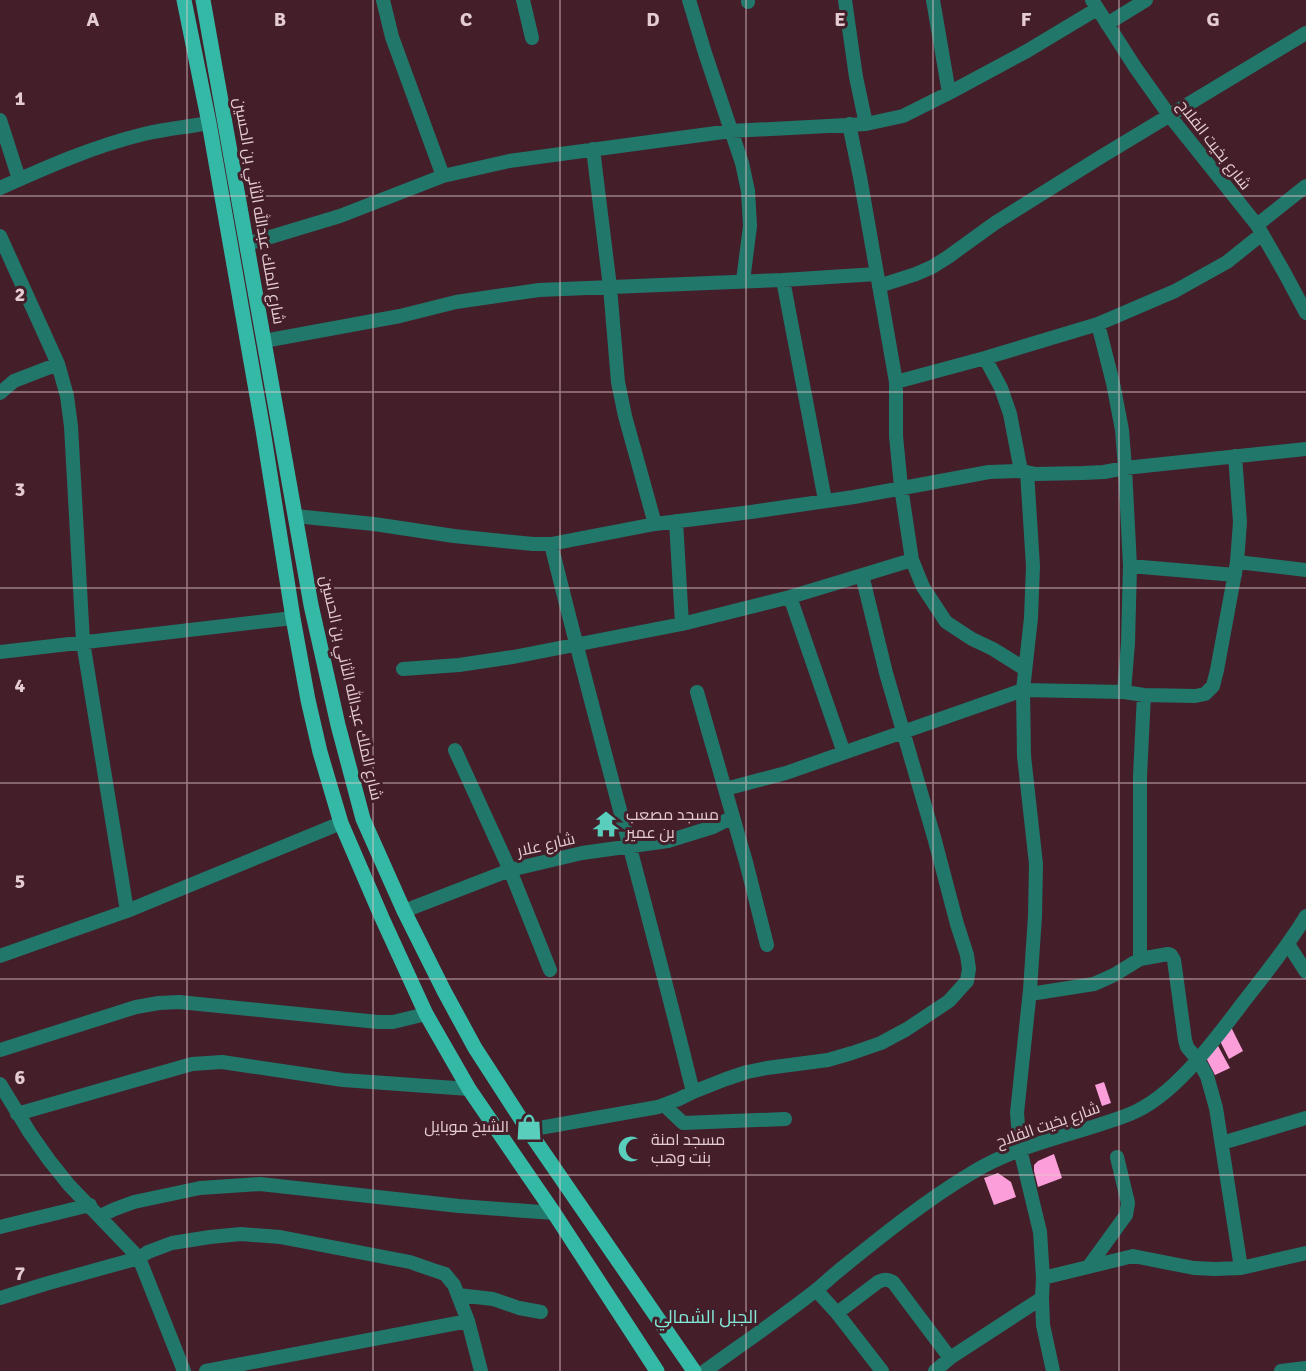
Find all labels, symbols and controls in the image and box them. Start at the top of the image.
text: A [87,7,100,32]
text: B [274,7,286,32]
text: C [460,7,472,32]
text: D [646,7,660,32]
text: E [834,7,846,32]
text: F [1021,7,1032,32]
text: G [1206,7,1220,32]
text: 1 [15,86,26,111]
street label: شارع الملك عبدالله الثاني بن الحسين [226,96,290,327]
street label: شارع بخيت الفلاح [1172,96,1255,195]
text: 2 [15,282,25,307]
text: 3 [15,477,25,502]
street label: شارع الملك عبدالله الثاني بن الحسين [312,573,388,803]
text: 4 [15,673,26,698]
place label: مسجد مصعب بن عمير [625,805,719,843]
temple icon: مسجد مصعب بن عمير [591,809,621,839]
street label: شارع علار [514,829,577,863]
text: 5 [15,869,25,894]
text: 6 [15,1065,26,1090]
street label: شارع بخيت الفلاح [993,1098,1103,1153]
shop icon: الشيخ موبايل [514,1112,544,1142]
place label: الشيخ موبايل [424,1117,509,1138]
place label: مسجد امنة بنت وهب [651,1130,725,1168]
mosque icon: مسجد امنة بنت وهب [616,1134,646,1164]
text: 7 [15,1261,26,1286]
district label: الجبل الشمالي [654,1306,758,1331]

